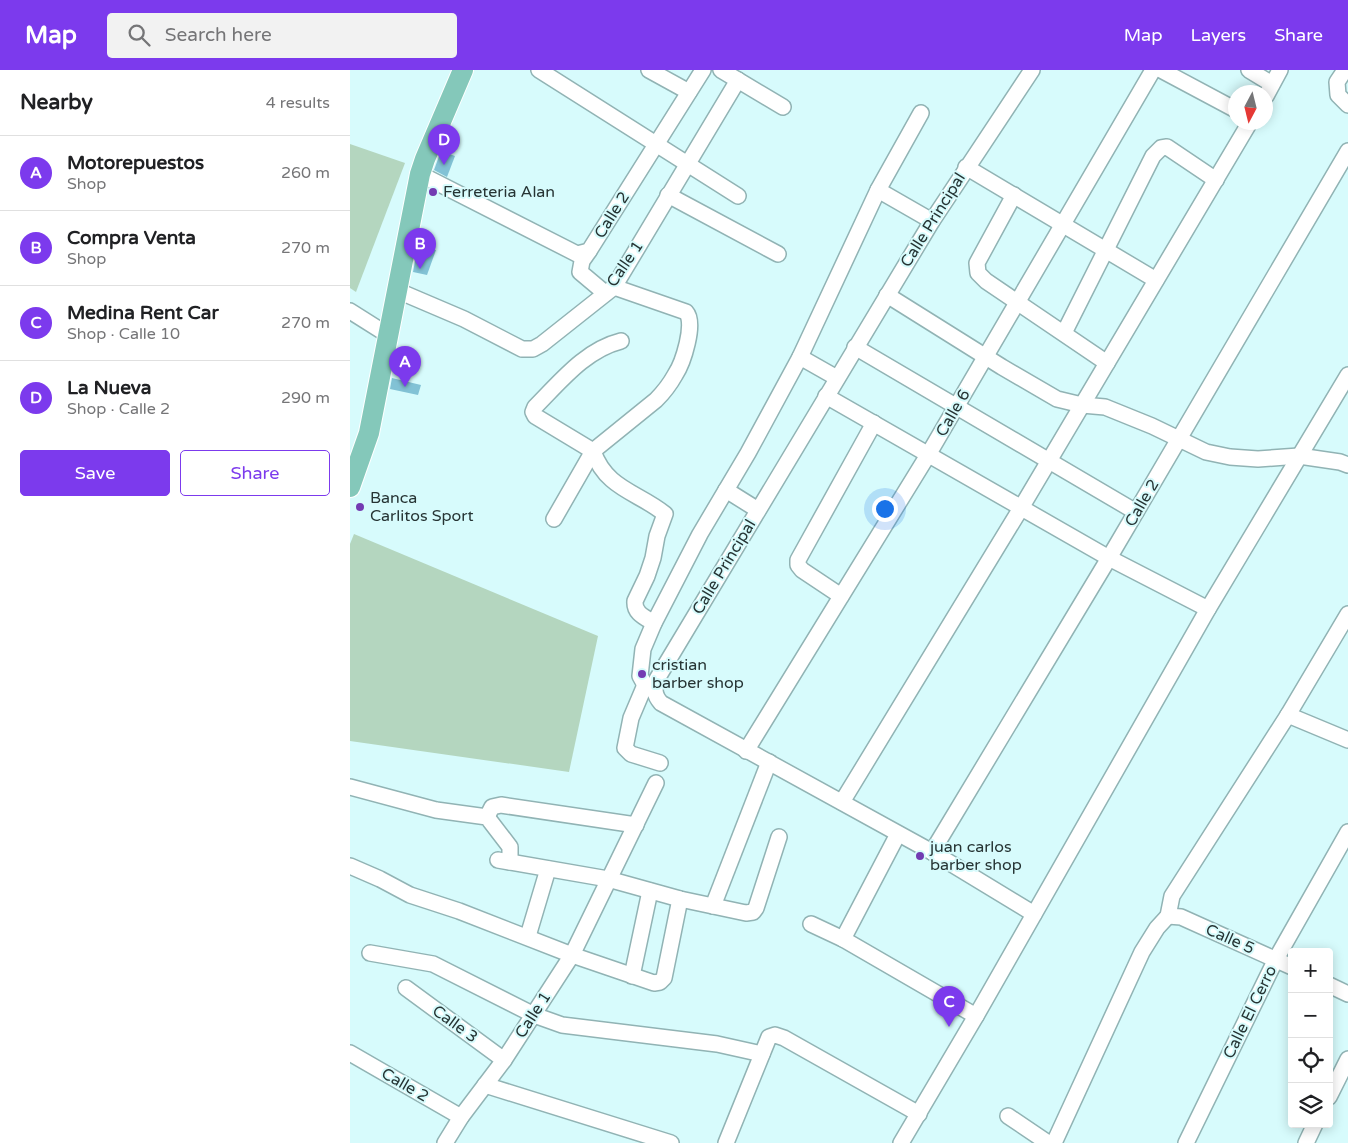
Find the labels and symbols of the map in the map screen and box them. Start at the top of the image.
north arrow [1228,85,1273,130]
pin: D [428,124,460,165]
street label: Calle Principal [896,169,970,271]
place label: Ferreteria Alan [443,182,555,202]
marker: Ferreteria Alan [427,186,439,198]
street label: Calle 2 [590,188,634,242]
pin: B [404,228,436,269]
street label: Calle 1 [602,237,648,291]
pin: A [389,346,421,387]
street label: Calle 6 [931,386,975,440]
street label: Calle 2 [1120,476,1164,530]
place label: Banca Carlitos Sport [370,488,474,526]
your location [872,496,898,522]
marker: Banca Carlitos Sport [354,501,366,513]
street label: Calle Principal [688,516,760,618]
place label: cristian barber shop [652,655,744,693]
marker: cristian barber shop [636,668,648,680]
place label: juan carlos barber shop [929,837,1022,875]
marker: juan carlos barber shop [914,850,926,862]
street label: Calle 5 [1202,919,1258,959]
street label: Calle El Cerro [1219,962,1281,1062]
pin: C [933,986,965,1027]
street label: Calle 1 [511,988,555,1042]
street label: Calle 3 [428,1001,482,1047]
street label: Calle 2 [378,1063,432,1107]

